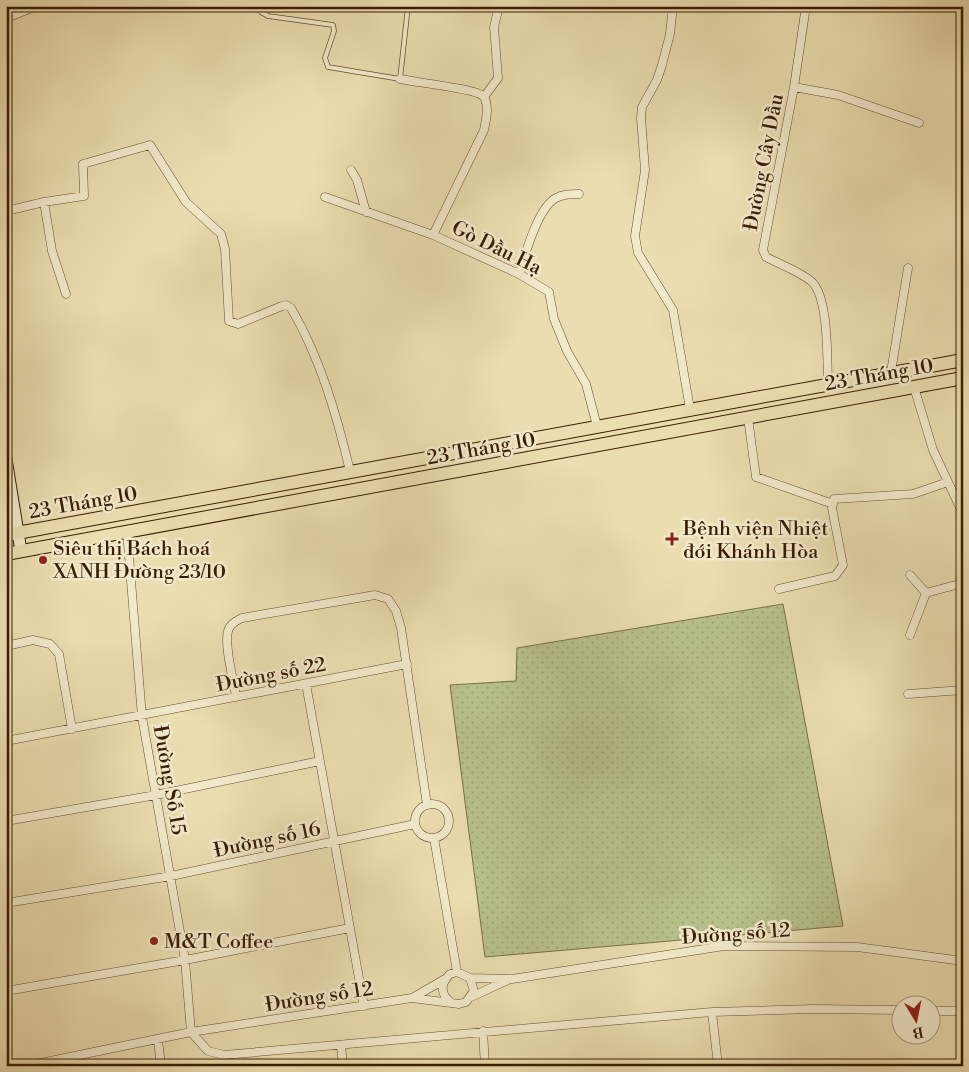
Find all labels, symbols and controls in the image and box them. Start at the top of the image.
street label: Đường Cây Dầu [739,91,790,233]
street label: Gò Dầu Hạ [447,216,546,281]
street label: 23 Tháng 10 [823,354,936,397]
street label: 23 Tháng 10 [425,428,538,471]
street label: 23 Tháng 10 [27,482,140,525]
place label: Bệnh viện Nhiệt đới Khánh Hòa [682,517,828,565]
marker: Bệnh viện Nhiệt đới Khánh Hòa [665,532,679,546]
place label: Siêu thị Bách hoá XANH Đường 23/10 [52,537,226,585]
marker: Siêu thị Bách hoá XANH Đường 23/10 [37,554,49,566]
street label: Đường số 22 [214,653,328,698]
street label: Đường Số 15 [147,723,190,837]
street label: Đường số 16 [212,817,323,864]
street label: Đường số 12 [681,918,791,951]
place label: M&T Coffee [164,930,273,955]
marker: M&T Coffee [148,935,160,947]
street label: Đường số 12 [263,977,375,1018]
north arrow [892,994,942,1044]
text: B [911,1022,925,1042]

